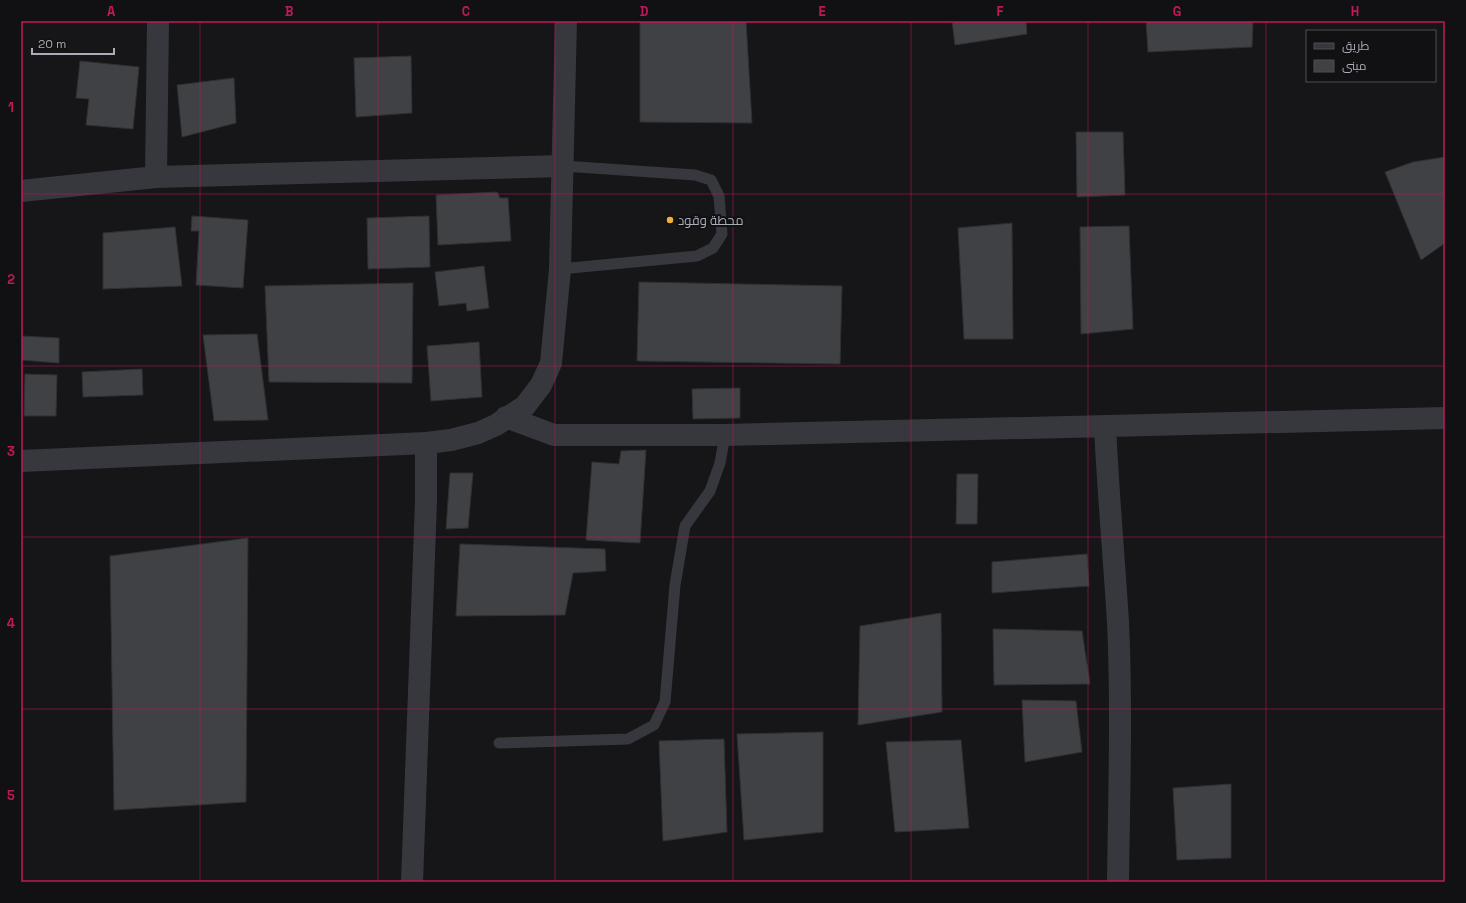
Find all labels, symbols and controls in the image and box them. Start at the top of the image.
text: A [107,3,116,20]
text: B [285,3,294,20]
text: C [462,3,470,20]
text: D [640,3,649,20]
text: E [818,3,826,20]
text: F [997,3,1004,20]
text: G [1173,3,1181,20]
text: H [1351,3,1359,20]
scale bar [32,30,114,56]
legend [1306,30,1436,82]
text: 20 m [38,36,66,52]
text: طريق [1342,38,1370,54]
text: مبنى [1342,58,1367,74]
text: 1 [8,99,14,116]
place label: محطة وقود [678,212,744,229]
marker: محطة وقود [665,215,675,225]
text: 2 [7,271,15,288]
text: 3 [7,443,15,460]
text: 4 [7,615,15,632]
text: 5 [7,787,15,804]

